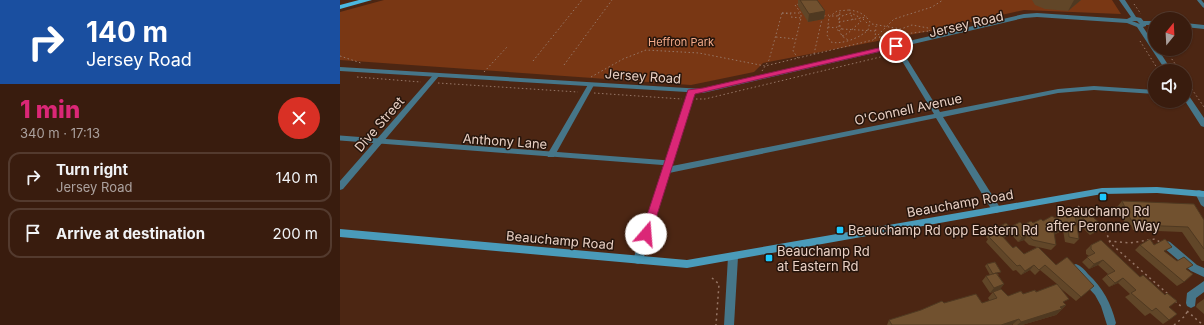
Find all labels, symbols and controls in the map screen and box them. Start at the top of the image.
street label: Jersey Road [927,8,1005,40]
north arrow [1148,12,1192,56]
map controls [1148,12,1192,108]
text: 140 m [86,15,168,49]
icon: right [20,16,72,68]
pin [879,29,913,63]
park label: Heffron Park [648,35,714,49]
icon: arrive [885,35,907,57]
text: Jersey Road [86,49,192,70]
button: sound [1148,64,1192,108]
street label: Jersey Road [604,65,682,87]
street label: O'Connell Avenue [853,90,963,128]
street label: Dive Street [351,93,407,155]
text: 1 min [20,95,80,124]
button: close [278,97,320,139]
text: 340 m · 17:13 [20,125,100,141]
street label: Anthony Lane [462,130,548,152]
text: Turn right [56,160,128,179]
icon: right [22,166,44,188]
text: 140 m [275,168,318,187]
text: Jersey Road [56,179,132,195]
street label: Beauchamp Road [905,186,1015,220]
marker: Beauchamp Rd after Peronne Way [1098,192,1108,202]
place label: Beauchamp Rd after Peronne Way [1046,203,1160,234]
position arrow [625,213,667,255]
icon: arrive [22,222,44,244]
place label: Beauchamp Rd opp Eastern Rd [848,222,1038,238]
text: Arrive at destination [56,224,205,243]
text: 200 m [273,224,318,243]
marker: Beauchamp Rd opp Eastern Rd [835,225,845,235]
street label: Beauchamp Road [506,227,614,253]
place label: Beauchamp Rd at Eastern Rd [777,243,870,274]
marker: Beauchamp Rd at Eastern Rd [764,253,774,263]

